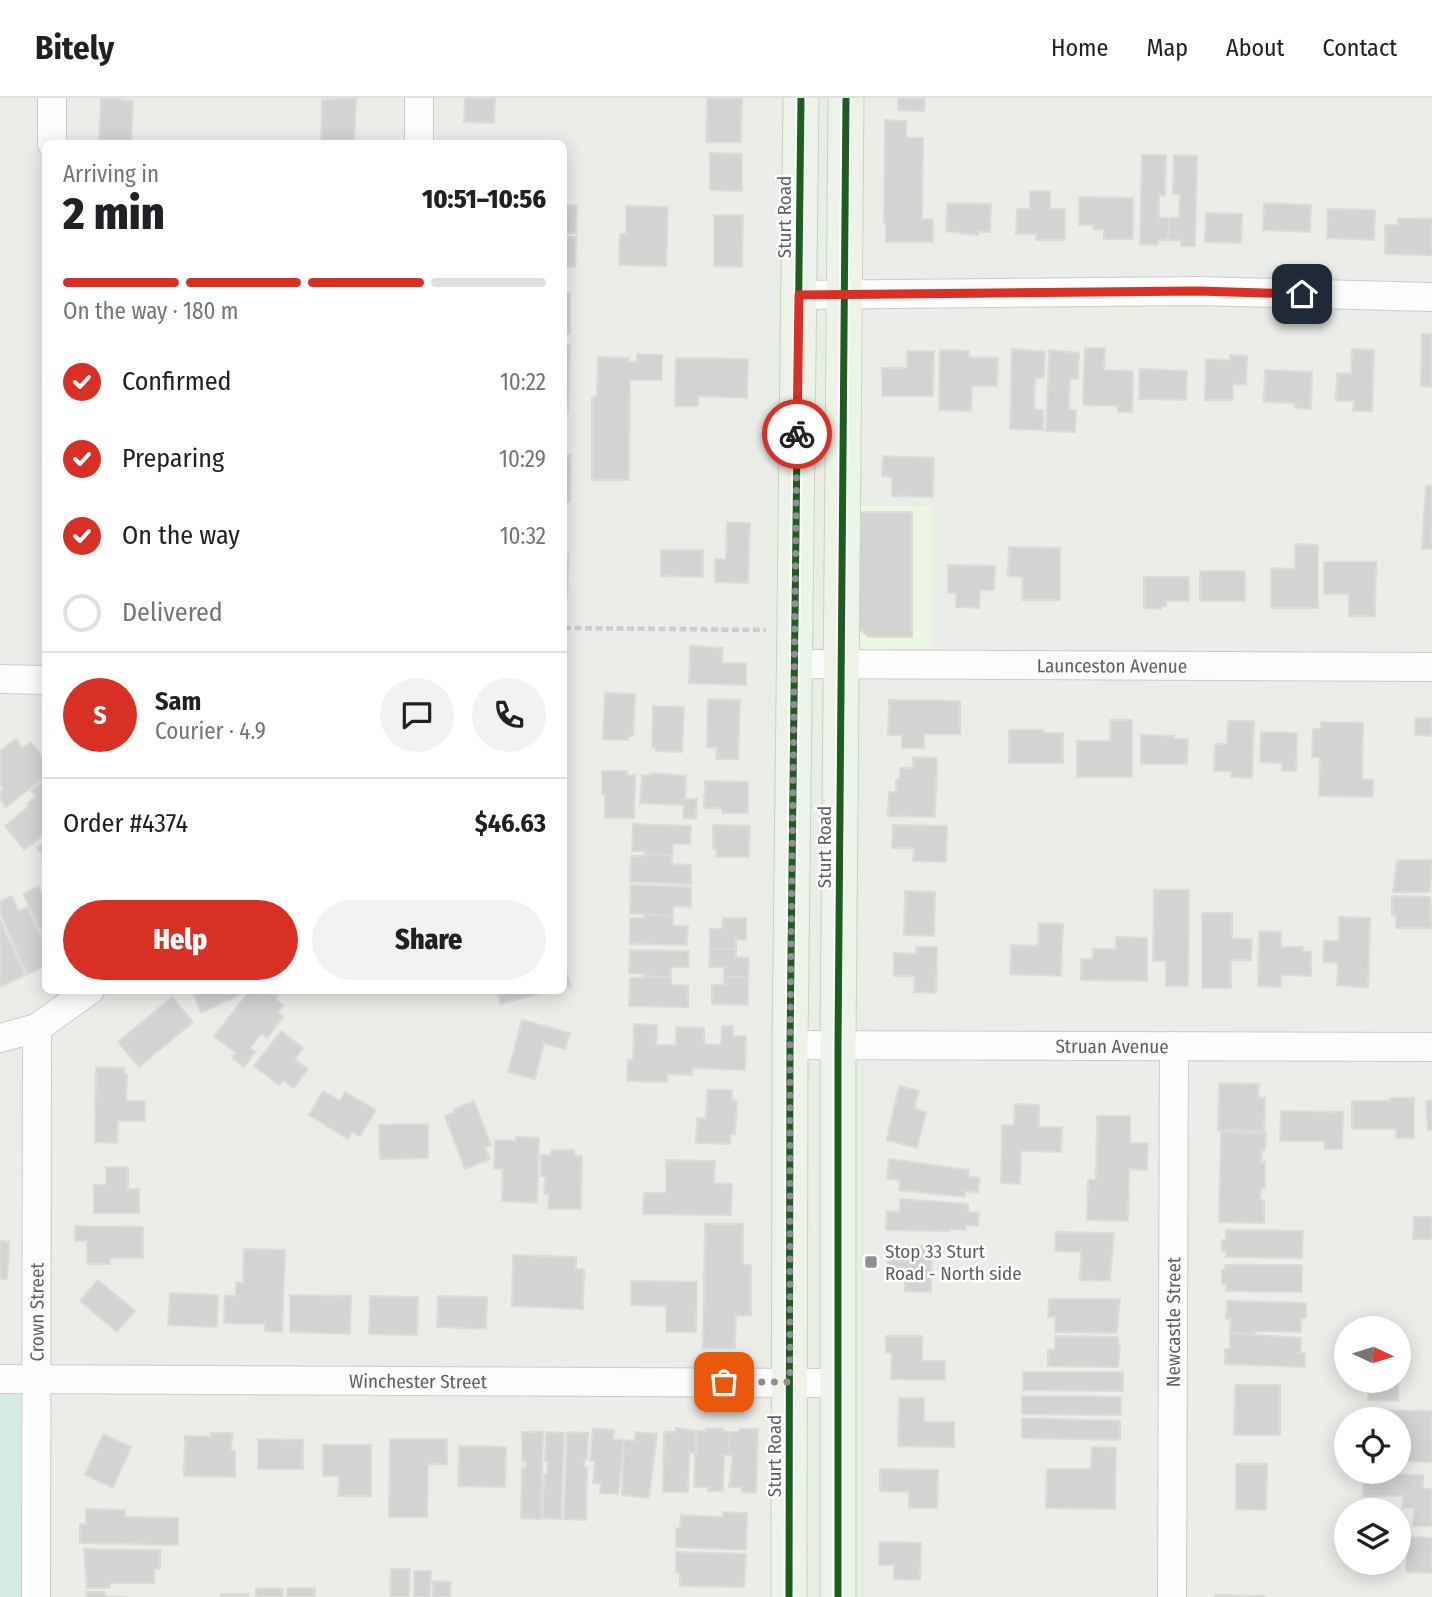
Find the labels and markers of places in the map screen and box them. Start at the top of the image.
pin [1272,264,1332,324]
place label: Stop 33 Sturt Road - North side [885,1240,1022,1285]
marker: Stop 33 Sturt Road - North side [863,1254,879,1270]
pin [694,1352,754,1412]

